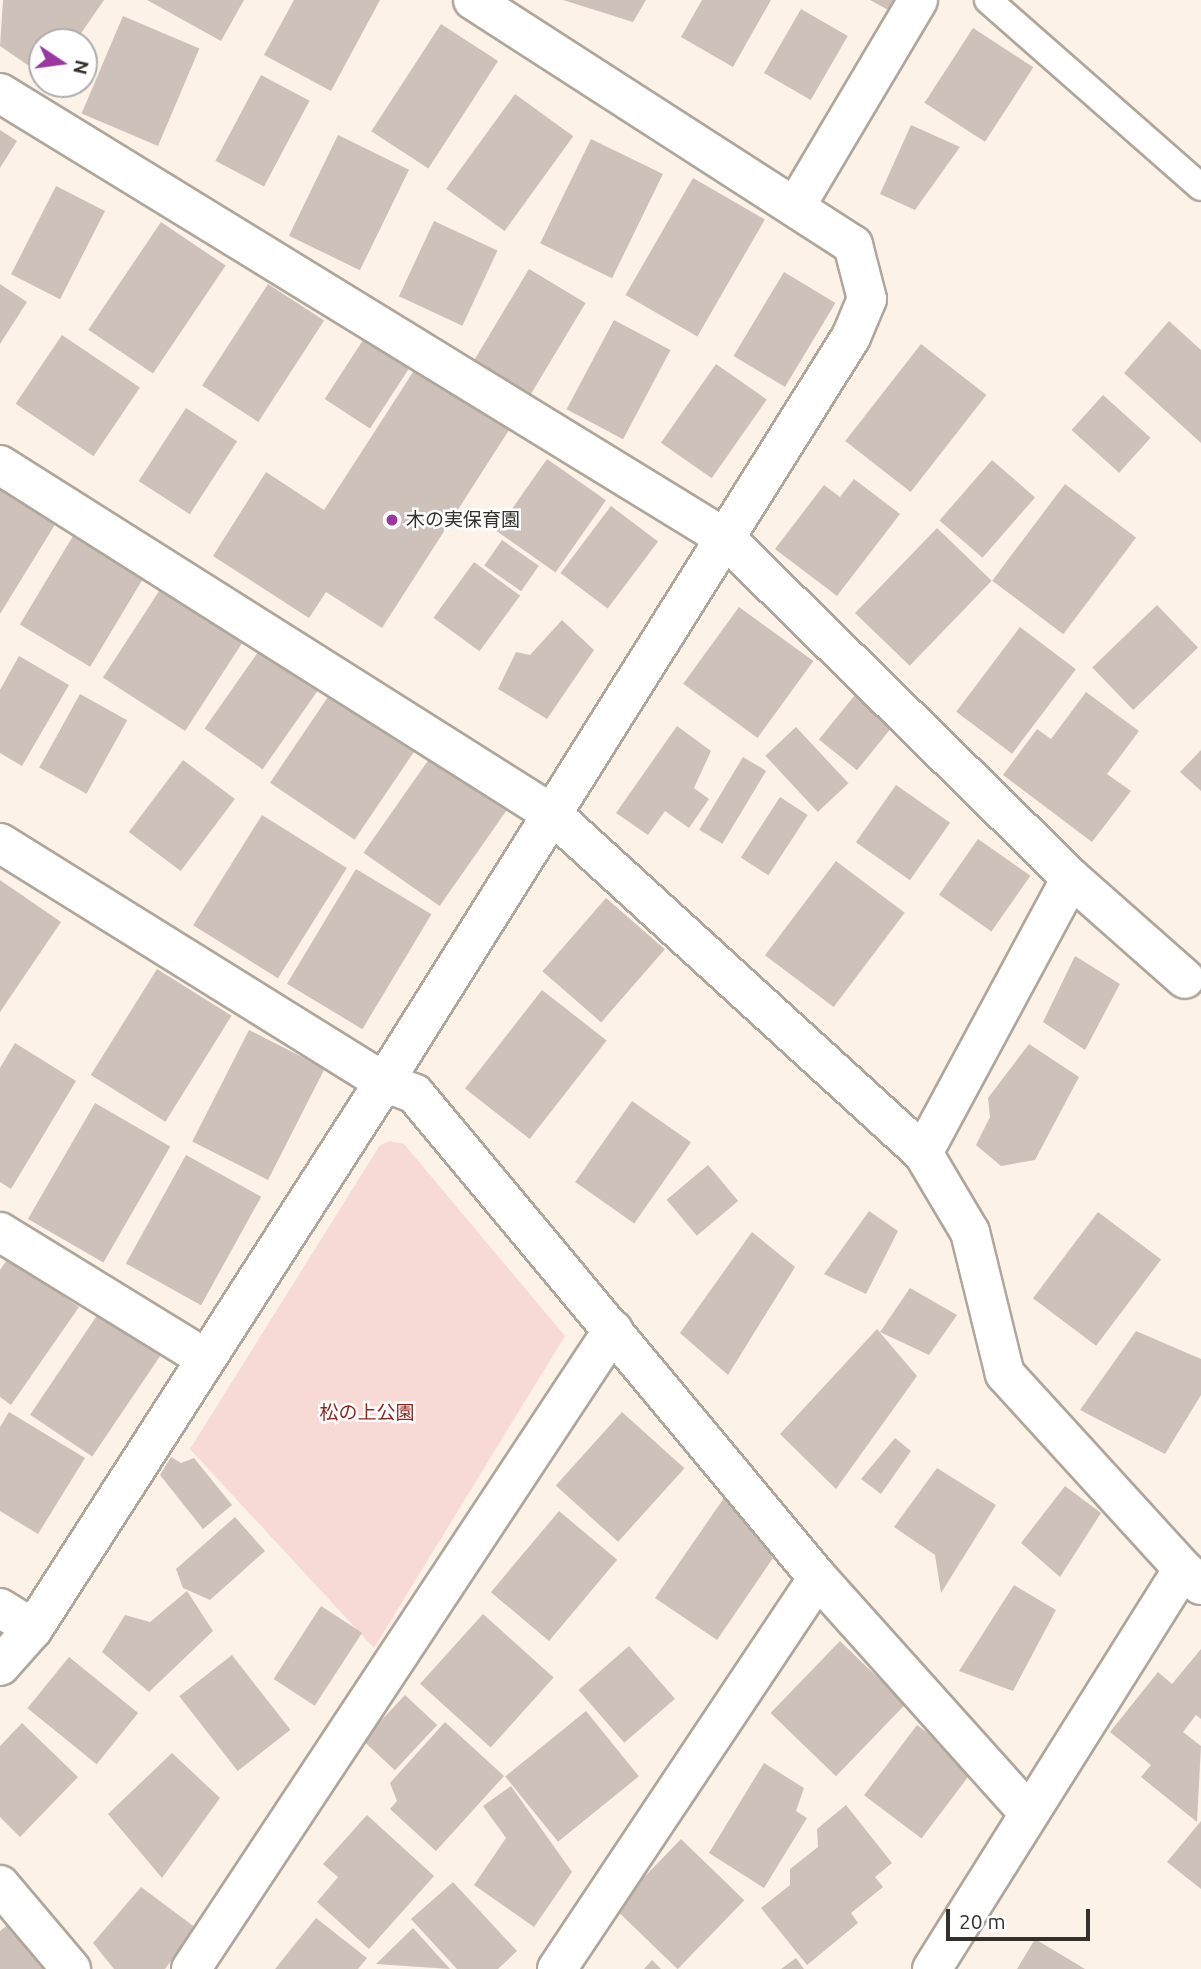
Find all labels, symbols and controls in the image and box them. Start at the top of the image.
north arrow [28,28,98,98]
text: N [69,58,94,77]
place label: 木の実保育園 [406,509,520,531]
marker: 木の実保育園 [384,512,400,528]
park label: 松の上公園 [320,1402,414,1424]
scale bar [949,1896,1092,1940]
text: 20 m [959,1909,1006,1933]

